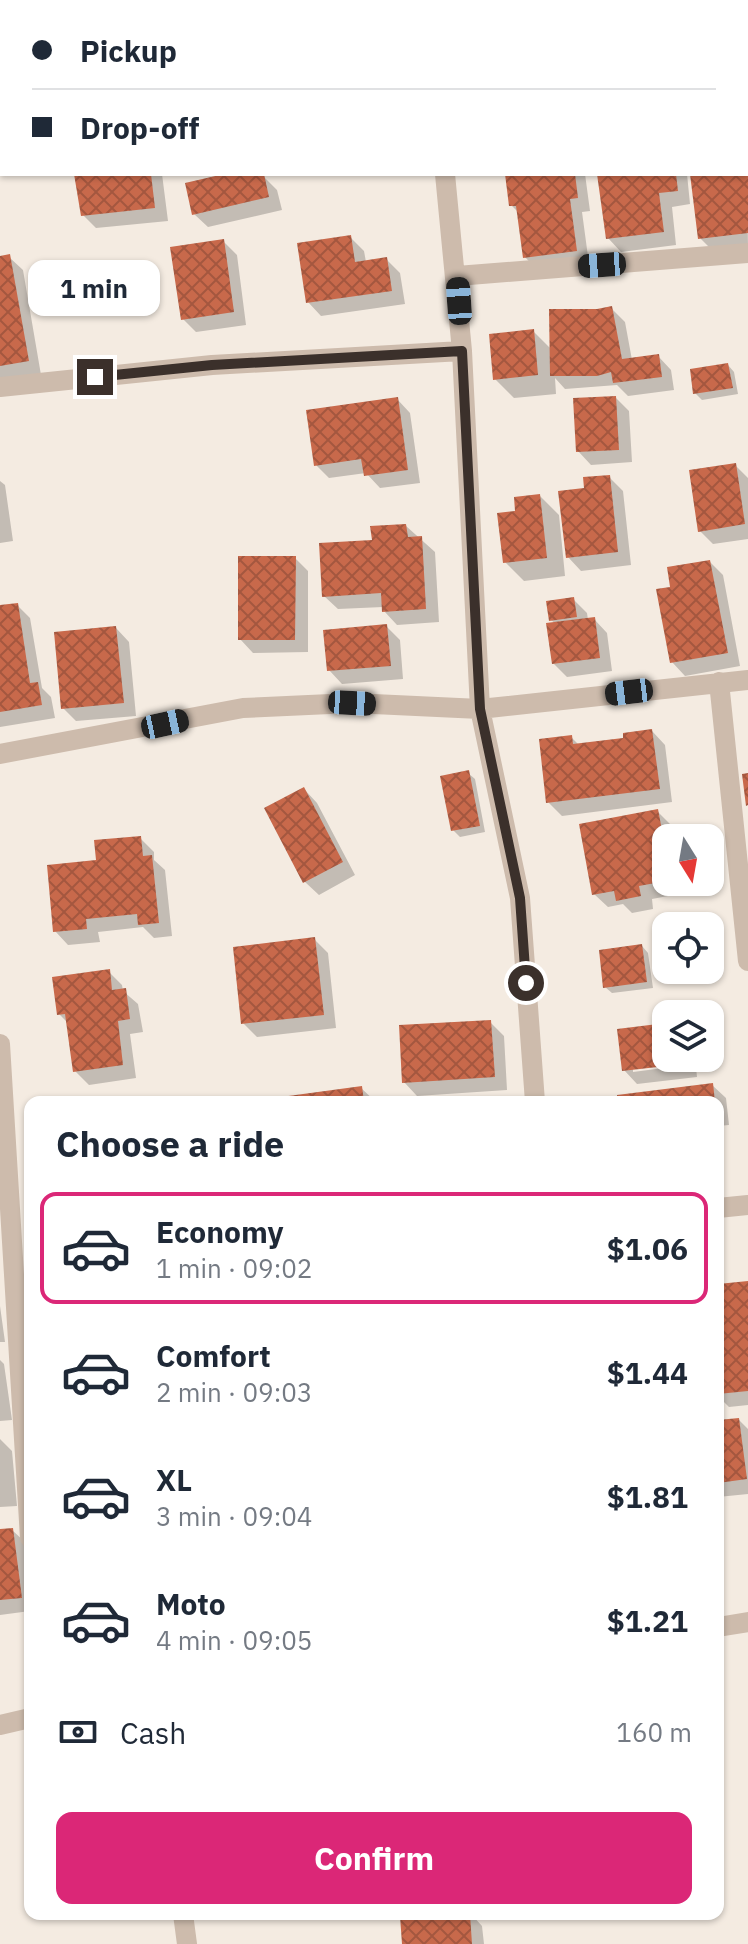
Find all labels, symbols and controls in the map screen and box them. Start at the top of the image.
text: Pickup [80,31,177,70]
text: Drop-off [80,108,199,147]
car [577,251,627,279]
callout: 1 min [29,261,161,317]
text: 1 min [60,271,128,305]
car [445,276,473,326]
route end [77,359,113,395]
car [604,677,654,707]
car [327,690,377,716]
car [139,707,191,741]
north arrow [652,824,724,896]
map controls [652,824,724,1072]
button: locate [652,912,724,984]
route start [508,965,544,1001]
button: layers [652,1000,724,1072]
text: Choose a ride [56,1120,284,1167]
icon: car [60,1212,132,1284]
text: Economy [156,1212,284,1251]
text: $1.06 [607,1229,688,1268]
text: 1 min · 09:02 [156,1251,312,1285]
icon: car [60,1336,132,1408]
text: Comfort [156,1336,271,1375]
text: $1.44 [607,1353,688,1392]
text: 2 min · 09:03 [156,1375,312,1409]
icon: car [60,1460,132,1532]
text: XL [156,1460,192,1499]
text: $1.81 [607,1477,688,1516]
text: 3 min · 09:04 [156,1499,312,1533]
icon: car [60,1584,132,1656]
text: Moto [156,1584,226,1623]
text: $1.21 [607,1601,688,1640]
text: 4 min · 09:05 [156,1623,312,1657]
icon: cash [56,1710,100,1754]
text: Cash [120,1713,186,1752]
text: 160 m [616,1715,692,1749]
button: Confirm [56,1812,692,1904]

